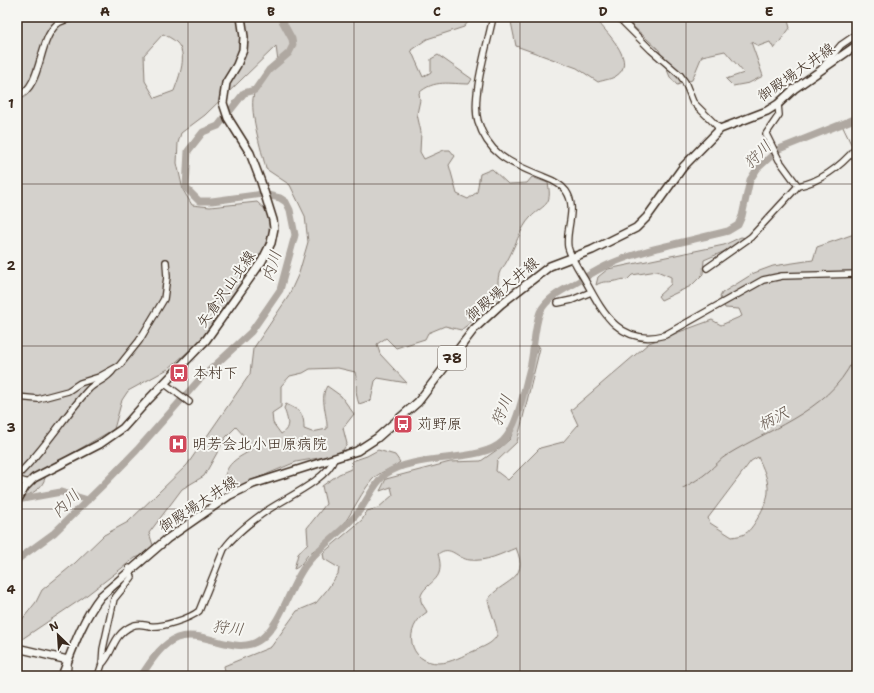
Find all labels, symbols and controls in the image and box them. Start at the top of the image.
text: A [100,3,110,20]
text: B [267,3,275,20]
text: C [433,3,441,20]
text: D [598,3,608,20]
text: E [765,3,774,20]
street label: 御殿場大井線 [753,38,839,106]
text: 1 [8,95,14,112]
water label: 狩川 [739,136,776,173]
street label: 矢倉沢山北線 [192,246,260,332]
water label: 内川 [257,248,286,285]
street label: 御殿場大井線 [461,252,543,326]
text: 2 [6,257,16,274]
road number: 78 [438,346,466,370]
bus stop icon: 本村下 [168,362,190,384]
place label: 本村下 [193,363,238,383]
water label: 狩川 [486,391,517,429]
water label: 柄沢 [754,401,793,435]
bus stop icon: 苅野原 [392,413,414,435]
place label: 苅野原 [417,414,462,434]
text: 3 [6,419,16,436]
hospital icon: 明芳会北小田原病院 [167,433,189,455]
place label: 明芳会北小田原病院 [192,434,327,454]
street label: 御殿場大井線 [155,471,241,537]
water label: 内川 [47,485,84,522]
text: 4 [6,581,16,598]
north arrow [38,615,78,655]
water label: 狩川 [211,615,245,640]
text: N [47,618,61,635]

